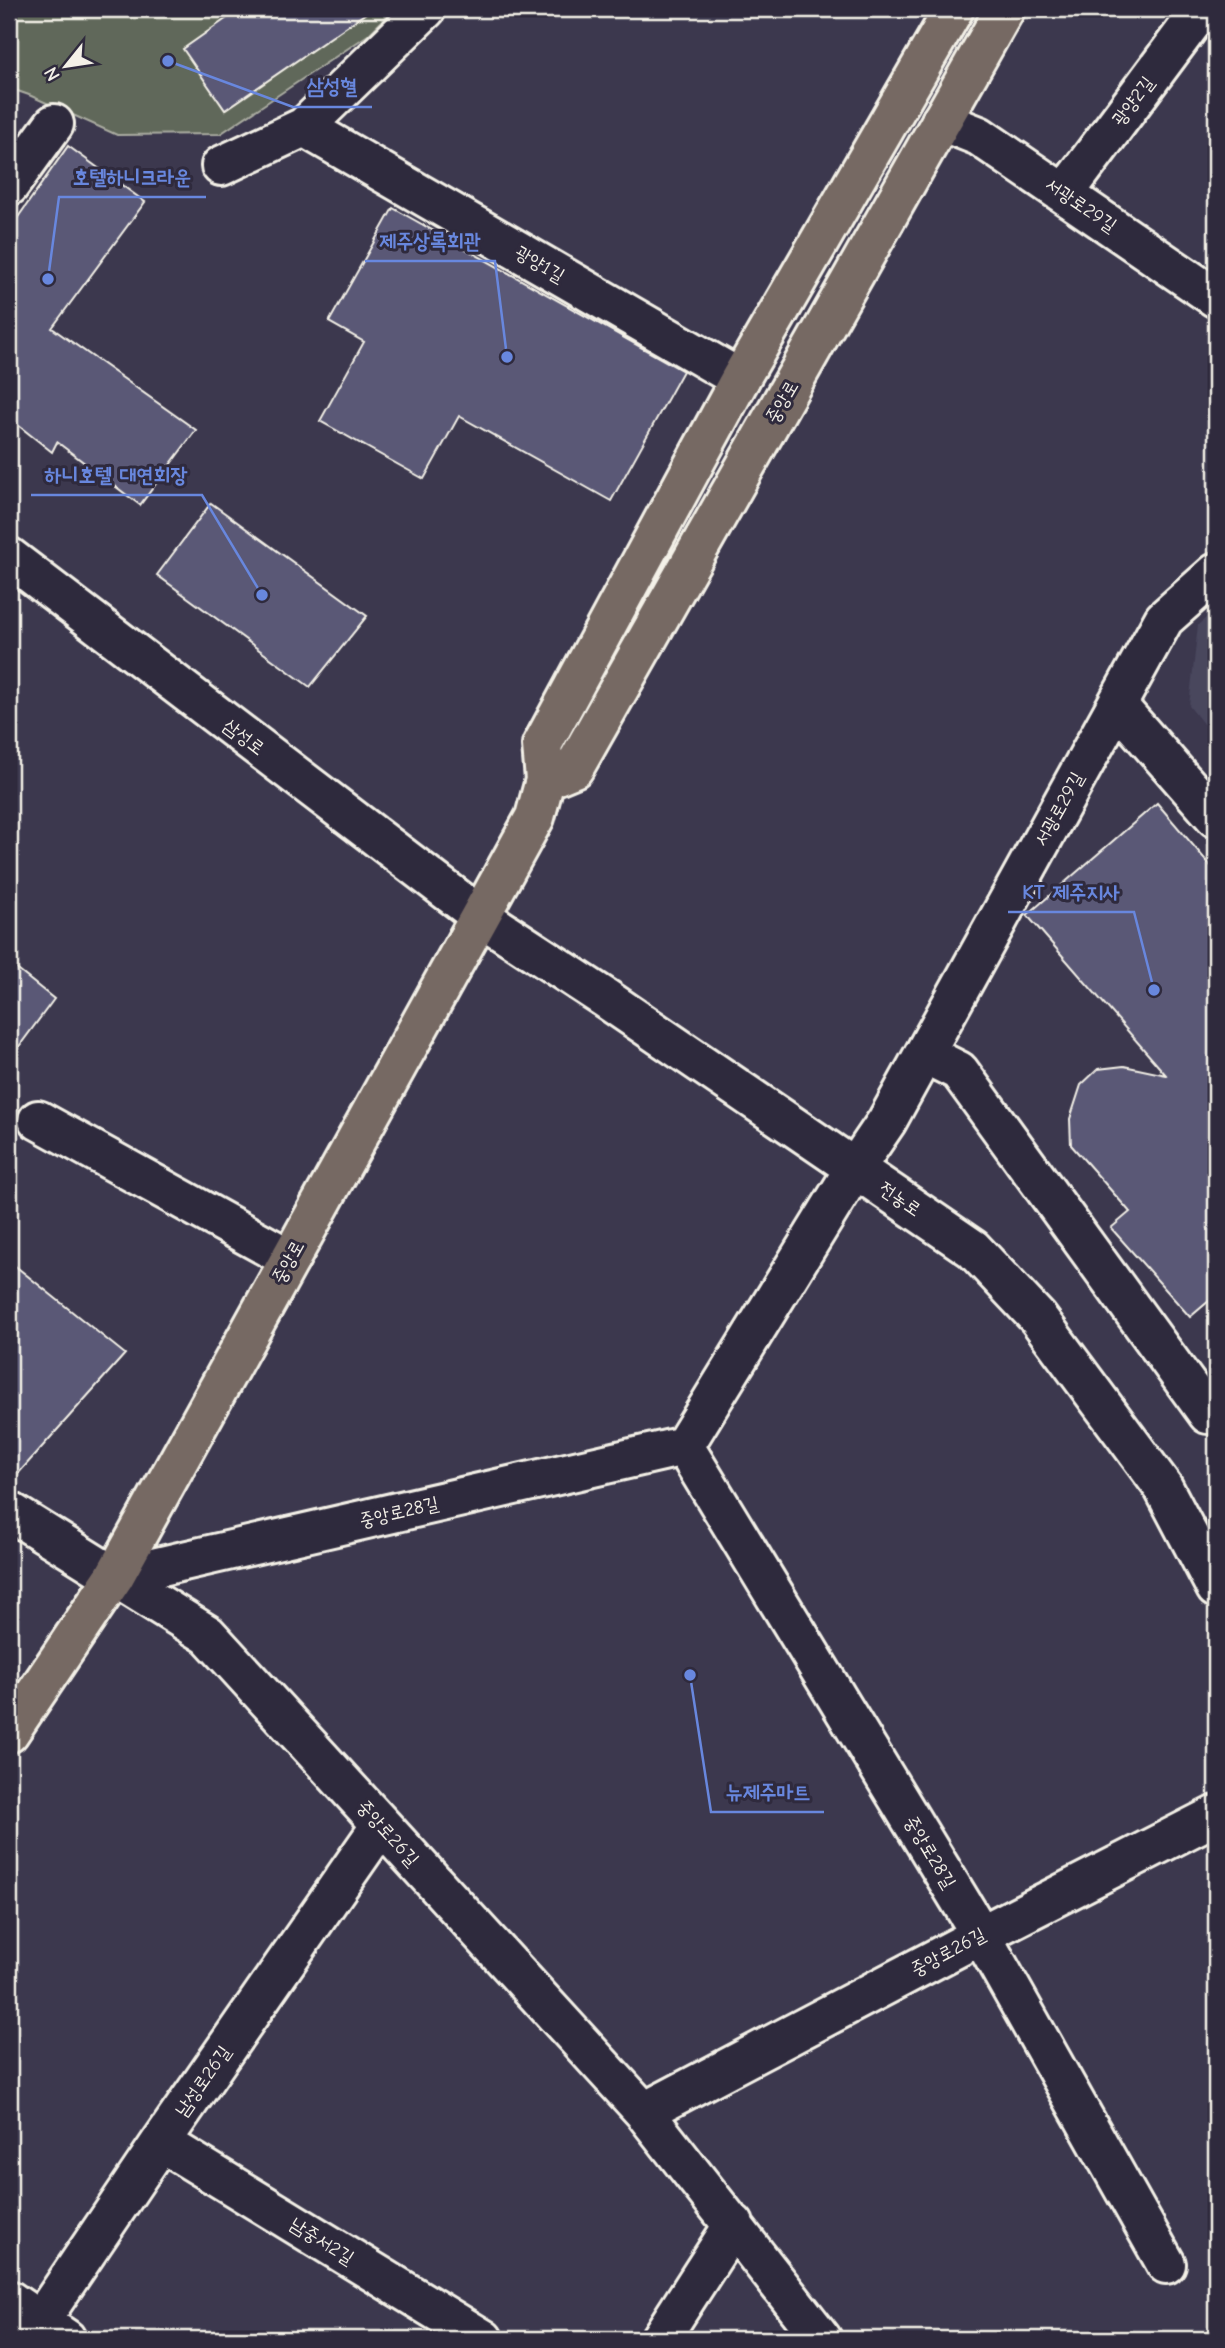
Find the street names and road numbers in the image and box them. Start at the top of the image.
street label: 광양2길 [1107,72,1159,130]
street label: 서광로29길 [1041,173,1121,237]
street label: 광양1길 [511,241,569,287]
street label: 중앙로 [761,377,803,427]
street label: 삼성로 [219,714,269,760]
street label: 서광로29길 [1030,768,1088,850]
street label: 전농로 [875,1177,925,1221]
street label: 중앙로 [267,1237,309,1287]
street label: 중앙로28길 [357,1492,441,1532]
street label: 중앙로26길 [353,1795,423,1871]
street label: 중앙로28길 [900,1812,960,1892]
street label: 중앙로26길 [907,1923,989,1981]
street label: 남성로26길 [171,2041,235,2121]
street label: 남중서2길 [286,2213,358,2269]

